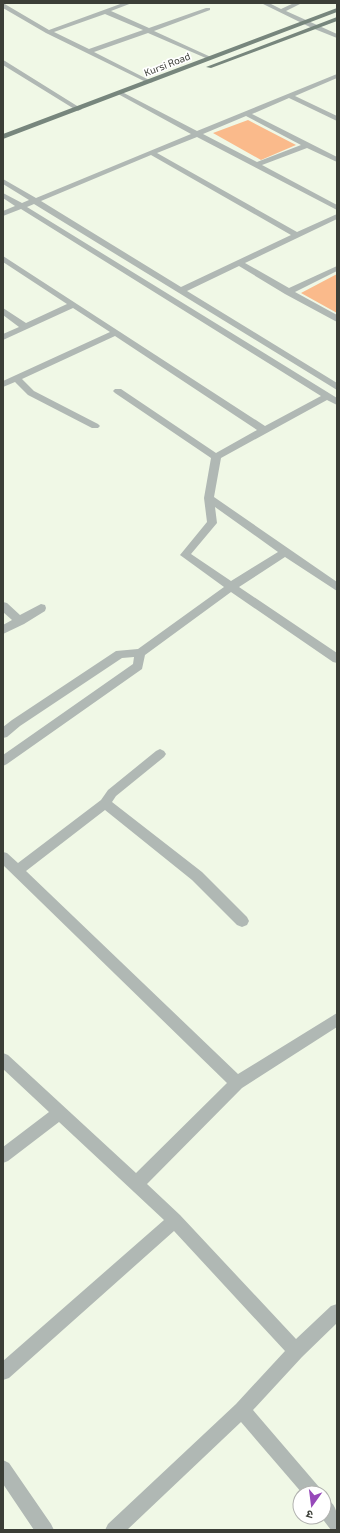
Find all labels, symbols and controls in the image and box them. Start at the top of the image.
street label: Kursi Road [142,50,192,78]
north arrow [292,1485,332,1525]
text: उ [304,1508,314,1522]

